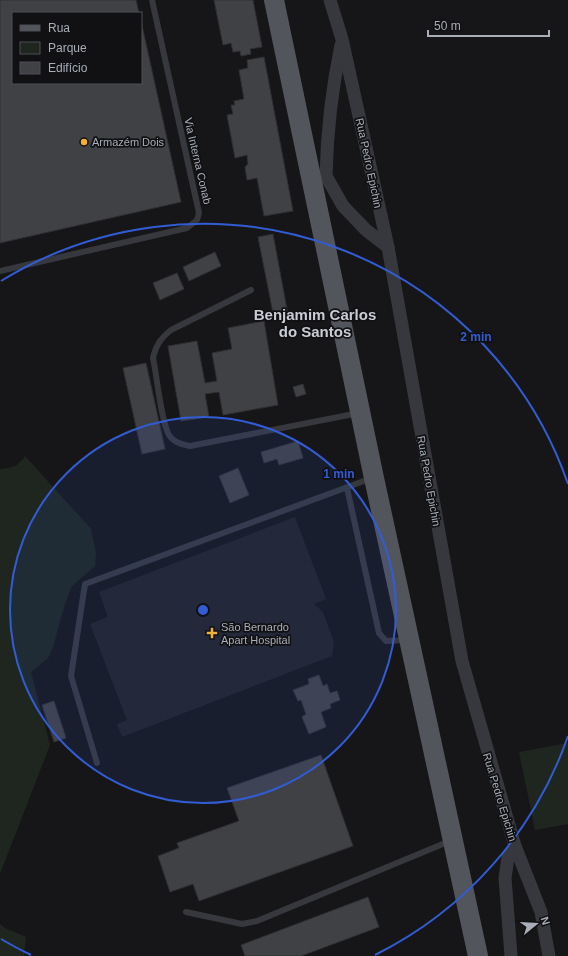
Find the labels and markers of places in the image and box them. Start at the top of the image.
place label: Armazém Dois [92,136,165,148]
marker: Armazém Dois [79,137,89,147]
centre of rings [196,603,210,617]
place label: São Bernardo Apart Hospital [221,621,290,646]
marker: São Bernardo Apart Hospital [206,627,218,639]

